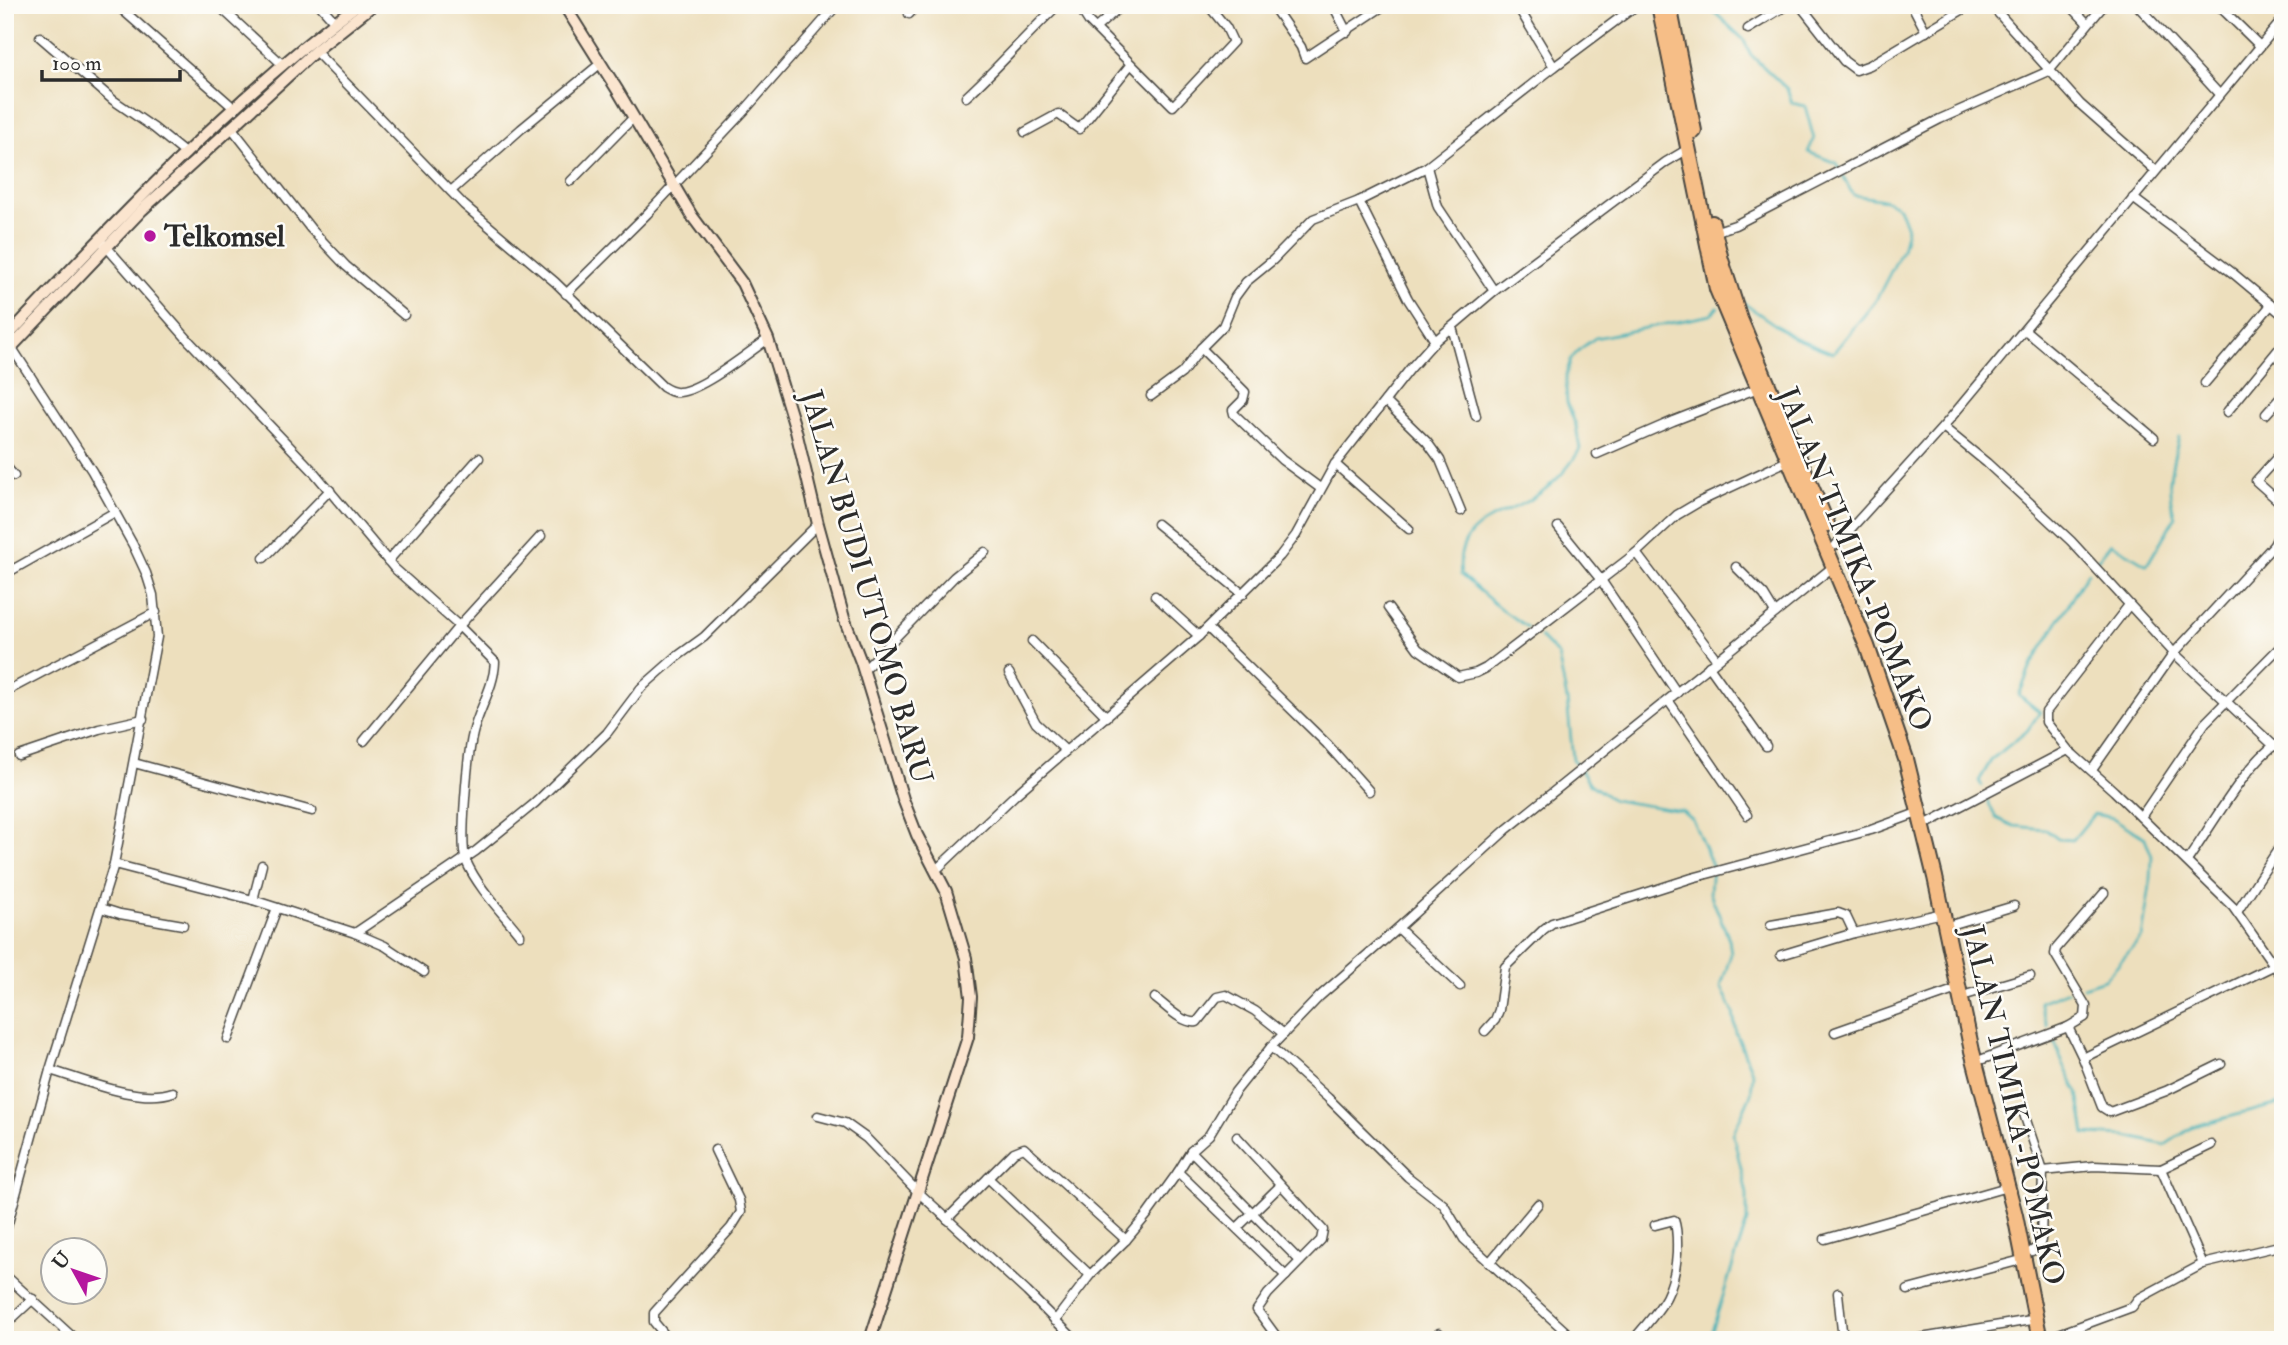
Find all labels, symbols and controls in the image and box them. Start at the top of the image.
scale bar [42,38,180,82]
text: 100 m [52,50,102,77]
place label: Telkomsel [163,218,285,255]
marker: Telkomsel [142,228,158,244]
street label: JALAN TIMIKA-POMAKO [1768,381,1941,737]
street label: JALAN BUDI UTOMO BARU [792,385,941,788]
street label: JALAN TIMIKA-POMAKO [1954,921,2073,1289]
north arrow [38,1236,108,1306]
text: U [47,1247,76,1275]

